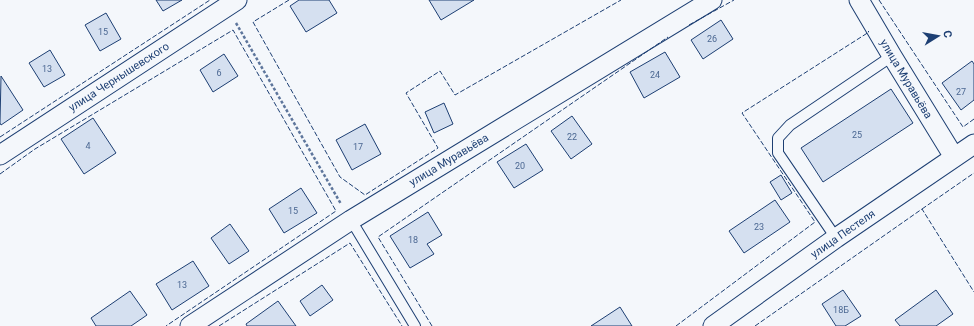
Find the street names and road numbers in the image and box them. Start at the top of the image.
street label: улица Муравьёва [877,37,935,121]
street label: улица Чернышевского [66,40,172,114]
street label: улица Муравьёва [407,131,491,189]
street label: улица Пестеля [808,207,878,261]

